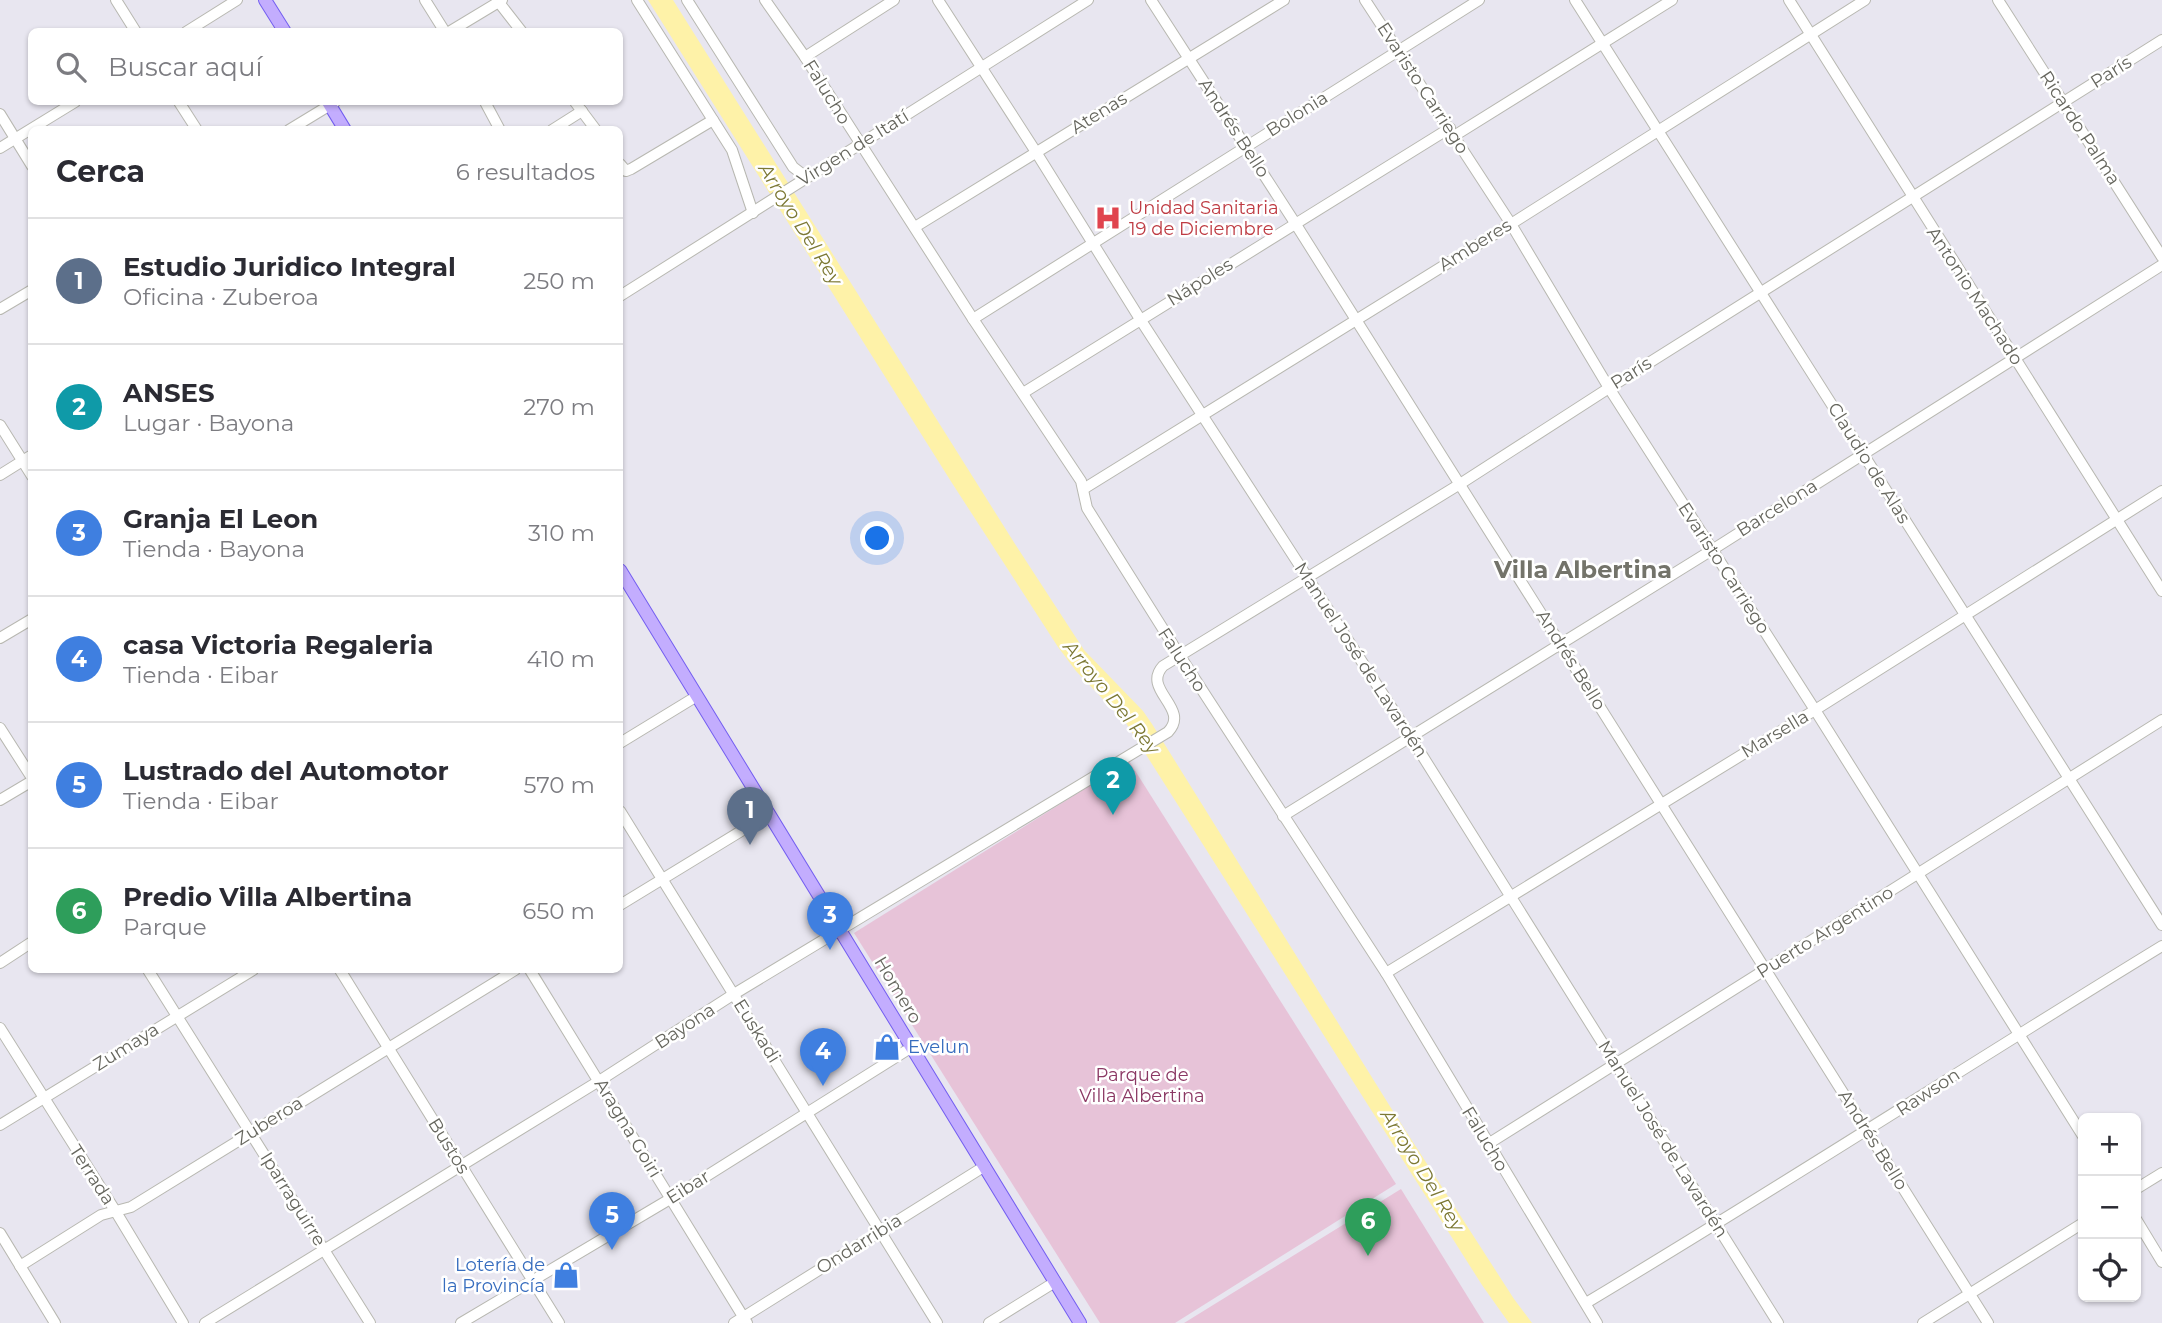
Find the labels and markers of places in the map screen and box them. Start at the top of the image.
place label: Unidad Sanitaria 19 de Diciembre [1129,197,1279,240]
hospital icon: Unidad Sanitaria 19 de Diciembre [1093,203,1123,233]
pin: 2 [1090,757,1136,815]
pin: 1 [727,787,773,845]
pin: 3 [807,892,853,950]
pin: 4 [800,1028,846,1086]
shop icon: Evelun [872,1032,902,1062]
place label: Evelun [908,1036,969,1058]
pin: 5 [589,1192,635,1250]
pin: 6 [1345,1198,1391,1256]
place label: Lotería de la Provincía [442,1254,545,1297]
shop icon: Lotería de la Provincía [551,1260,581,1290]

